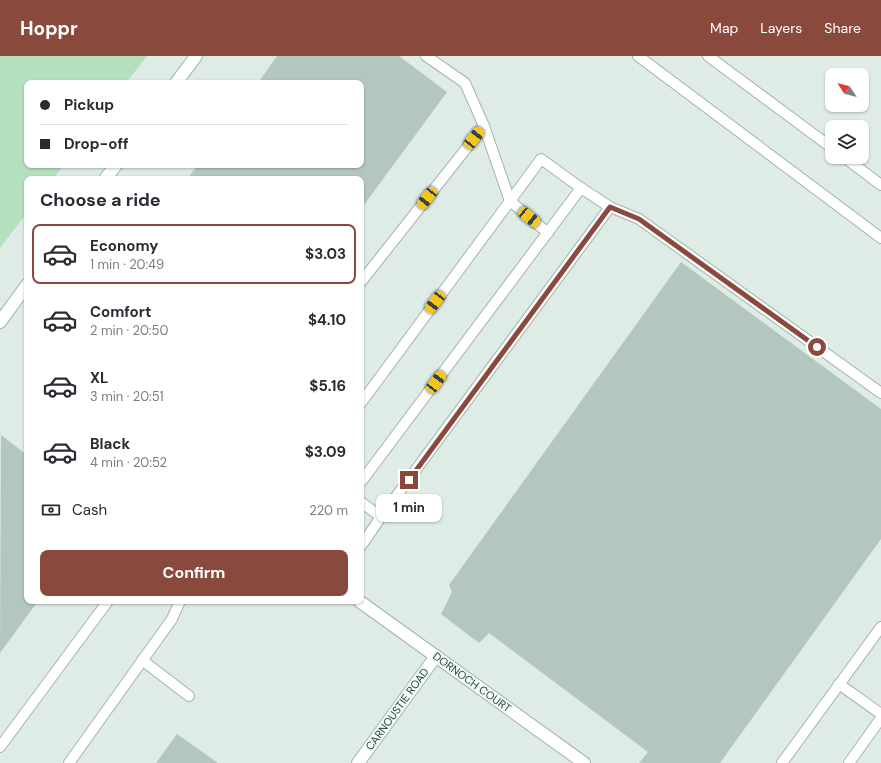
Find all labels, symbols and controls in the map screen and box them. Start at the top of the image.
text: Hoppr [20,16,78,41]
text: Map [710,19,738,37]
text: Layers [760,19,802,37]
text: Share [824,19,861,37]
north arrow [825,68,869,112]
map controls [825,68,869,164]
text: Pickup [64,95,114,115]
button: layers [825,120,869,164]
car [462,125,486,151]
text: Drop-off [64,134,129,154]
car [415,185,439,211]
text: Choose a ride [40,188,161,212]
car [516,205,542,229]
icon: car [42,236,78,272]
text: Economy [90,236,158,256]
text: $3.03 [305,244,346,264]
text: 1 min · 20:49 [90,256,164,273]
car [423,289,447,315]
icon: car [42,302,78,338]
text: Comfort [90,302,151,322]
text: $4.10 [308,310,346,330]
text: 2 min · 20:50 [90,322,168,339]
route start [808,338,826,356]
icon: car [42,368,78,404]
text: XL [90,368,108,388]
car [424,369,448,395]
text: $5.16 [309,376,346,396]
text: 3 min · 20:51 [90,388,164,405]
icon: car [42,434,78,470]
text: Black [90,434,130,454]
text: $3.09 [305,442,346,462]
text: 4 min · 20:52 [90,454,167,471]
route end [400,471,418,489]
callout: 1 min [376,494,442,522]
icon: cash [40,499,62,521]
text: 1 min [393,499,425,516]
text: Cash [72,500,107,520]
text: 220 m [309,502,348,519]
button: Confirm [40,550,348,596]
street label: DORNOCH COURT [430,649,514,715]
street label: CARNOUSTIE ROAD [362,665,432,753]

